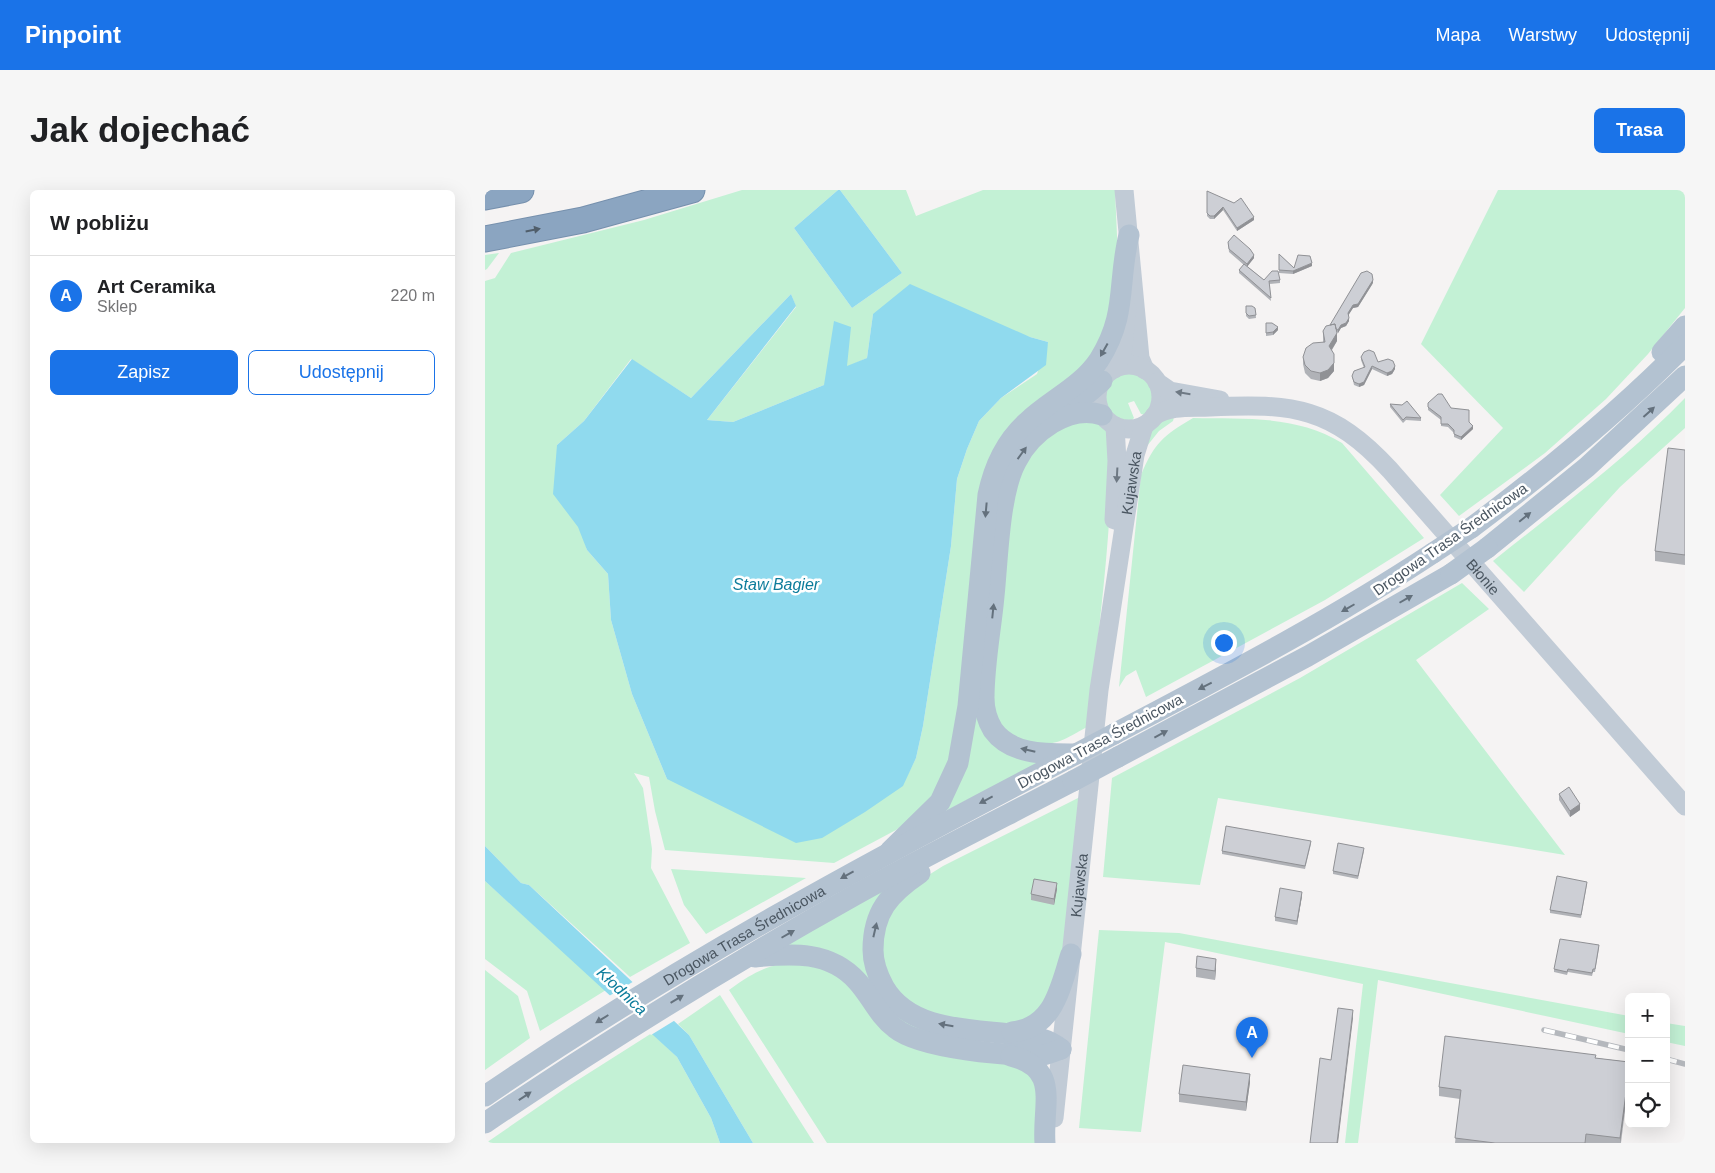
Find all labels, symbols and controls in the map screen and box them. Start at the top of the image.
text: Pinpoint [25,21,121,48]
text: Mapa [1436,25,1481,45]
text: Warstwy [1509,25,1577,45]
text: Udostępnij [1605,25,1690,45]
button: Trasa [1594,108,1685,153]
text: Jak dojechać [30,110,250,149]
text: W pobliżu [50,211,149,234]
one-way arrow [525,226,540,234]
text: Art Ceramika [97,276,215,297]
text: A [60,287,72,304]
text: 220 m [391,287,435,304]
text: Sklep [97,298,137,315]
one-way arrow [1100,342,1108,357]
button: Zapisz [50,350,238,395]
button: Udostępnij [248,350,435,395]
one-way arrow [1175,388,1191,396]
one-way arrow [1642,406,1655,417]
one-way arrow [1017,446,1027,460]
street label: Kujawska [1117,449,1144,516]
one-way arrow [1112,467,1120,483]
street label: Drogowa Trasa Średnicowa [1370,479,1531,599]
one-way arrow [982,502,990,518]
one-way arrow [1518,511,1531,522]
street label: Błonie [1463,555,1504,598]
water label: Staw Bagier [733,576,820,593]
one-way arrow [1399,595,1413,604]
one-way arrow [989,603,997,619]
one-way arrow [1341,604,1354,613]
your location [1211,630,1237,656]
one-way arrow [1198,682,1212,690]
street label: Drogowa Trasa Średnicowa [1015,690,1186,792]
one-way arrow [1154,730,1168,738]
one-way arrow [1020,746,1035,754]
one-way arrow [979,796,994,804]
street label: Kujawska [1067,852,1090,918]
one-way arrow [839,871,854,879]
street label: Drogowa Trasa Średnicowa [660,881,828,988]
one-way arrow [871,923,879,938]
one-way arrow [780,930,795,938]
water label: Kłodnica [594,964,650,1018]
map controls [1625,993,1670,1128]
button: + [1625,993,1670,1038]
one-way arrow [670,994,683,1003]
one-way arrow [595,1015,608,1024]
pin: A [1236,1017,1268,1058]
one-way arrow [938,1021,954,1029]
button: − [1625,1038,1670,1083]
button: locate [1625,1083,1670,1128]
one-way arrow [519,1091,532,1101]

